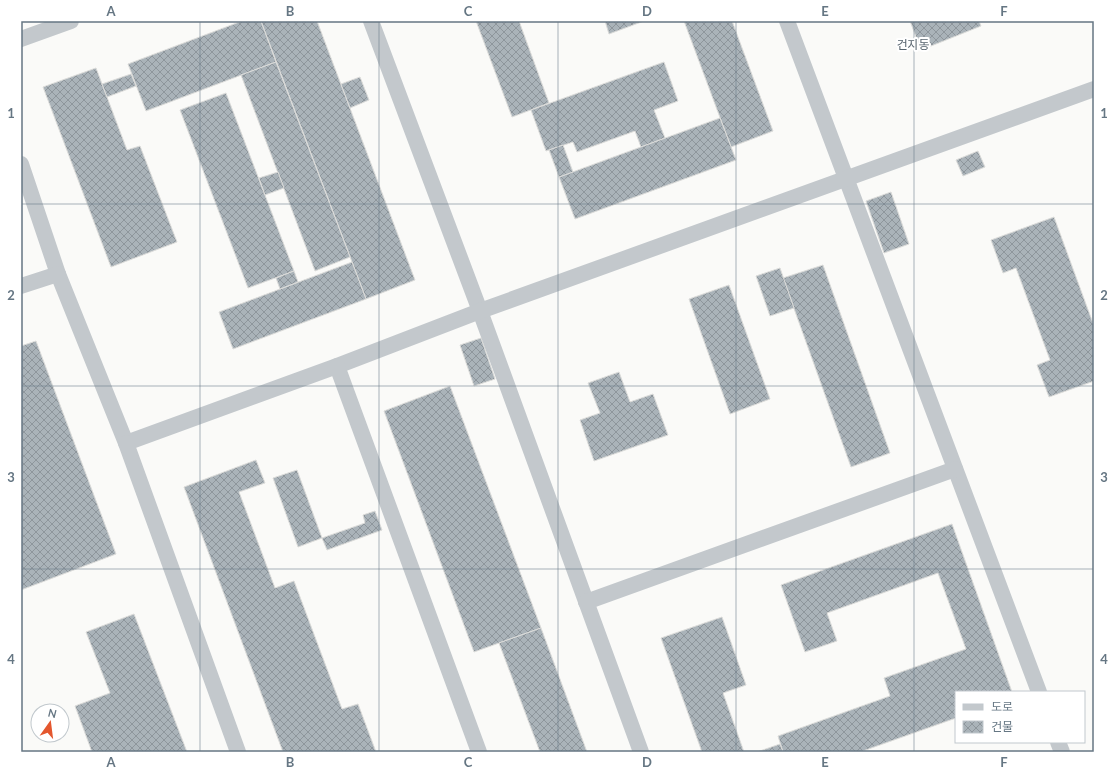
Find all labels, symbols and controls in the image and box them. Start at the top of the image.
text: A [105,3,116,19]
text: B [286,3,295,19]
text: C [464,3,473,19]
text: D [642,3,652,19]
text: E [821,3,829,19]
text: F [1000,3,1008,19]
district label: 건지동 [896,37,930,52]
text: 1 [7,105,15,121]
text: 1 [1100,105,1108,121]
text: 2 [7,287,15,303]
text: 2 [1100,287,1108,303]
text: 3 [7,469,15,485]
text: 3 [1100,469,1108,485]
text: 4 [7,651,15,667]
text: 4 [1100,651,1108,667]
legend [955,691,1085,743]
text: 도로 [991,699,1013,714]
north arrow [30,703,70,743]
text: N [47,705,58,720]
text: 건물 [991,719,1013,734]
text: A [105,754,116,770]
text: B [286,754,295,770]
text: C [464,754,473,770]
text: D [642,754,652,770]
text: E [821,754,829,770]
text: F [1000,754,1008,770]

